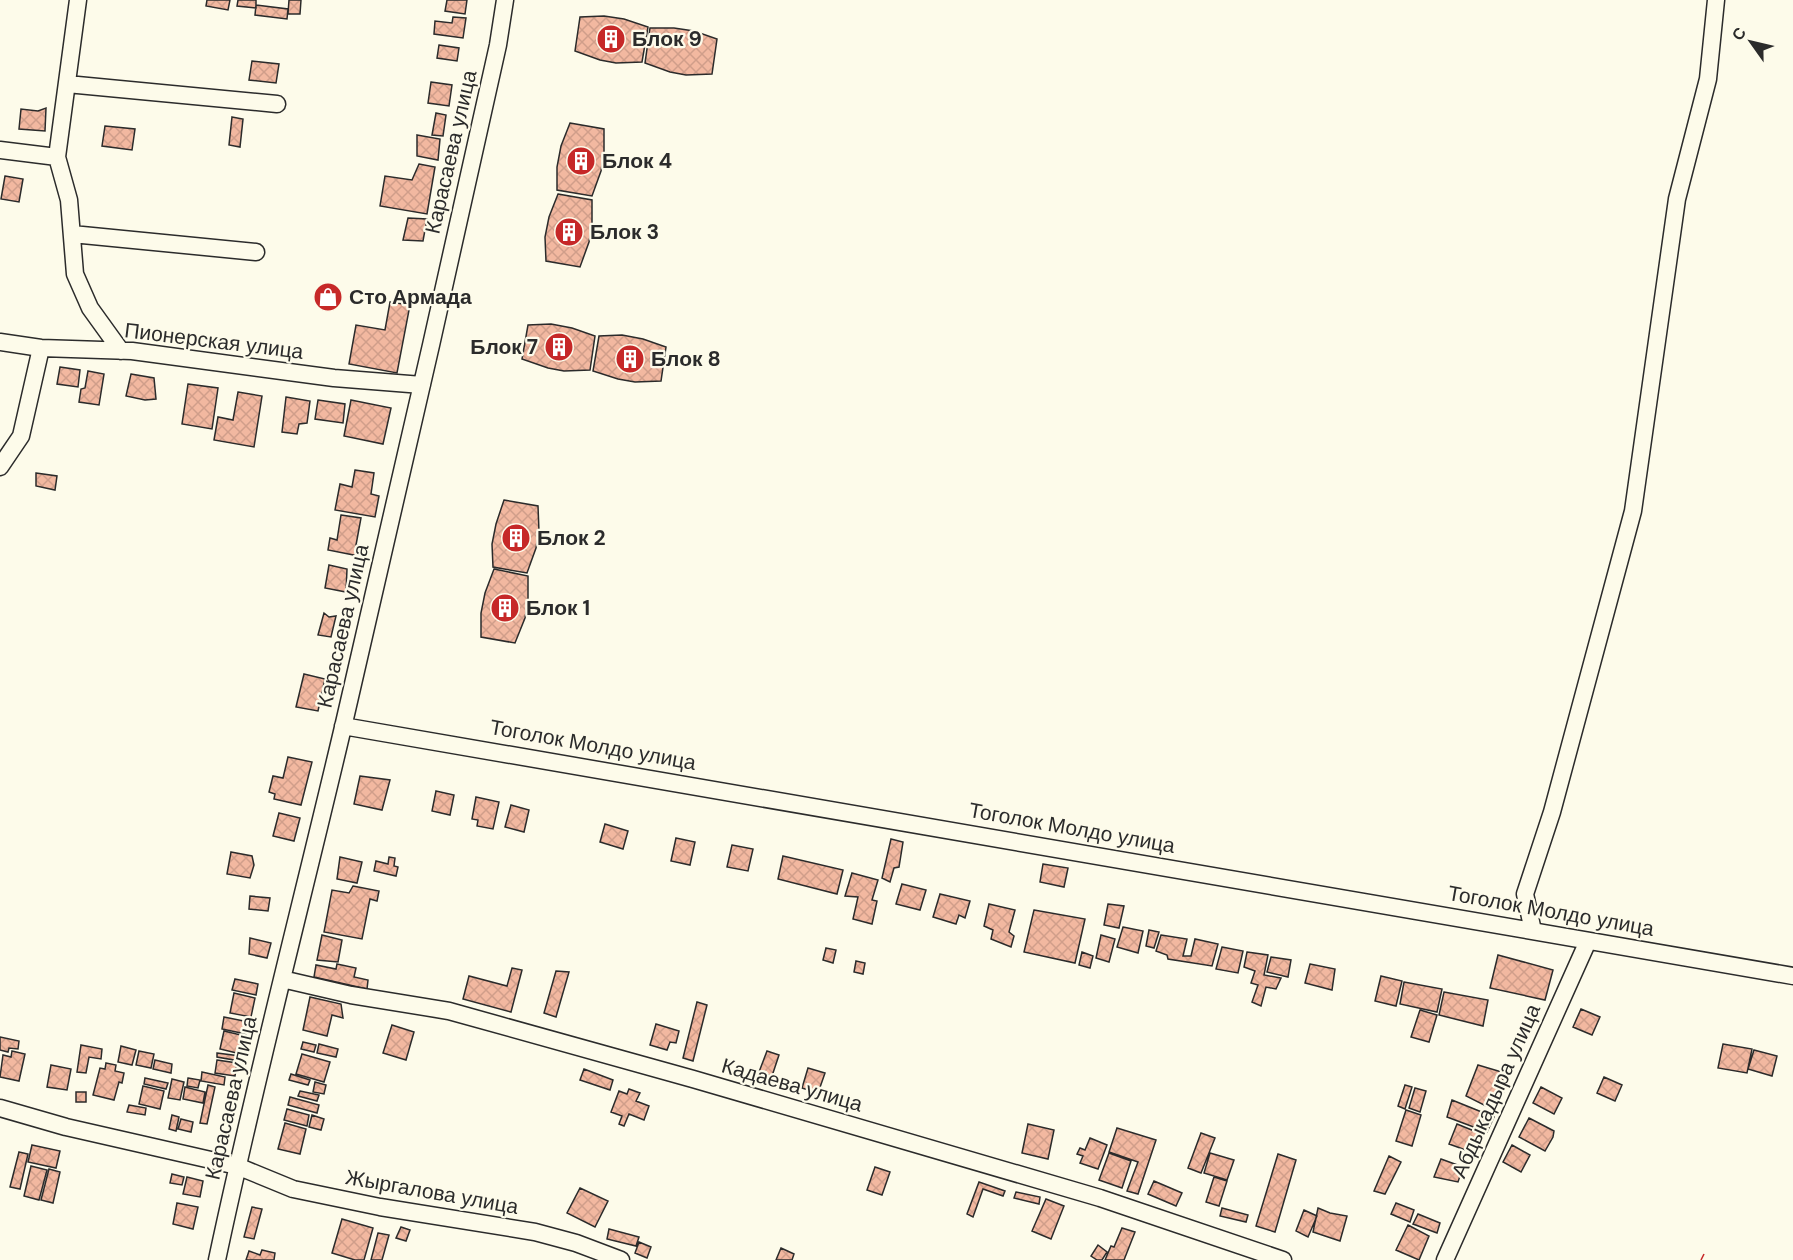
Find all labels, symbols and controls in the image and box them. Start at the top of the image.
north arrow [1721,12,1781,72]
building icon: Блок 9 [595,23,627,55]
text: С [1727,23,1751,45]
place label: Блок 9 [632,25,702,53]
street label: Карасаева улица [419,67,484,237]
building icon: Блок 4 [565,145,597,177]
place label: Блок 4 [602,147,672,175]
building icon: Блок 3 [553,216,585,248]
place label: Блок 3 [590,218,659,246]
shop icon: Сто Армада [312,281,344,313]
place label: Сто Армада [349,283,472,311]
street label: Пионерская улица [123,316,305,366]
building icon: Блок 7 [543,331,575,363]
place label: Блок 7 [470,333,538,361]
building icon: Блок 8 [614,343,646,375]
place label: Блок 8 [651,345,721,373]
building icon: Блок 2 [500,522,532,554]
place label: Блок 2 [537,524,606,552]
street label: Карасаева улица [311,541,376,711]
building icon: Блок 1 [489,592,521,624]
place label: Блок 1 [526,594,590,622]
street label: Тоголок Молдо улица [488,713,698,777]
street label: Тоголок Молдо улица [967,796,1177,860]
street label: Тоголок Молдо улица [1446,879,1656,943]
street label: Абдыкадыра улица [1445,999,1547,1182]
street label: Карасаева улица [199,1013,264,1183]
street label: Кадаева улица [718,1051,866,1119]
street label: Жыргалова улица [343,1163,521,1221]

